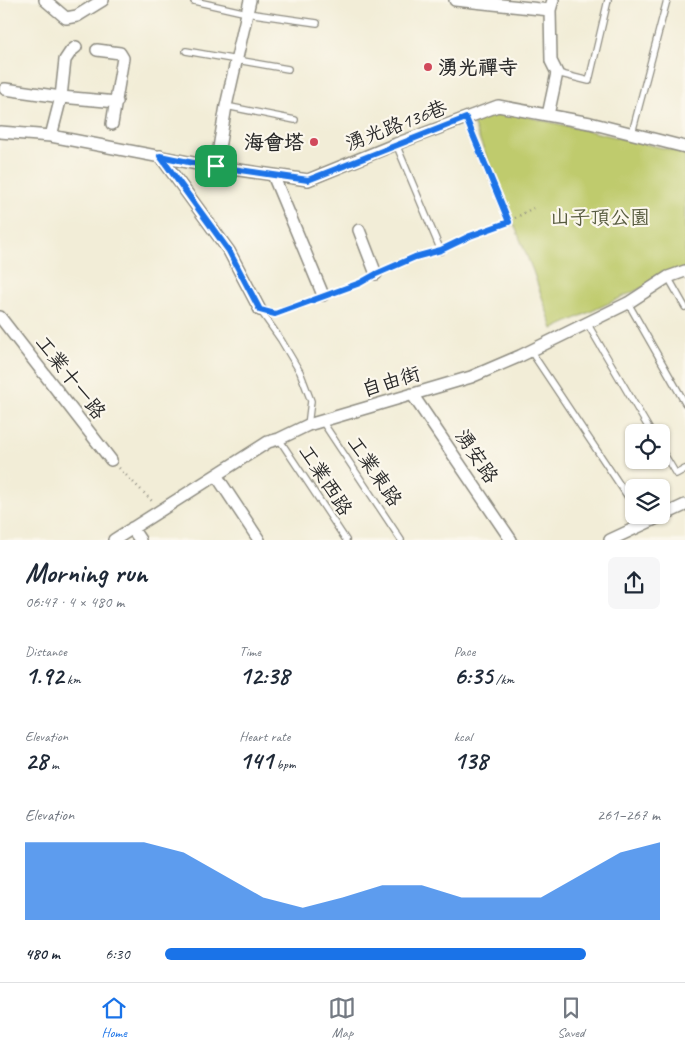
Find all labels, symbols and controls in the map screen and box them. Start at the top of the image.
place label: 湧光禪寺 [438,55,518,80]
marker: 湧光禪寺 [422,61,434,73]
street label: 湧光路136巷 [342,94,452,156]
place label: 海會塔 [244,130,304,155]
marker: 海會塔 [308,136,320,148]
pin [195,145,237,187]
icon: arrive [202,152,230,180]
park label: 山子頂公園 [550,205,650,230]
street label: 工業十一路 [30,330,112,425]
street label: 自由街 [359,361,423,402]
street label: 湧安路 [449,424,504,489]
map controls [625,424,670,524]
button: locate [625,424,670,469]
street label: 工業東路 [342,431,408,512]
street label: 工業西路 [293,440,358,521]
button: layers [625,479,670,524]
text: Morning run [25,555,147,590]
button: share [608,557,660,609]
text: 06:47 · 4 × 480 m [25,592,124,612]
text: Distance [25,643,67,660]
text: Time [239,643,261,660]
text: Pace [454,643,475,660]
text: 1.92 [25,660,63,692]
text: 12:38 [239,660,289,692]
text: 6:35 [454,660,492,692]
text: km [63,671,80,688]
text: /km [492,671,514,688]
text: Elevation [25,728,68,745]
text: Heart rate [239,728,290,745]
text: kcal [454,728,472,745]
text: 28 [25,745,48,777]
text: 141 [239,745,273,777]
text: 138 [454,745,487,777]
text: m [48,756,59,773]
text: bpm [273,756,296,773]
text: Elevation [25,805,74,825]
text: 261–267 m [597,805,660,825]
text: 480 m [25,944,60,964]
text: 6:30 [105,944,130,964]
tab: Home [100,994,128,1041]
tab: Map [328,994,356,1041]
tab: Saved [557,994,585,1041]

